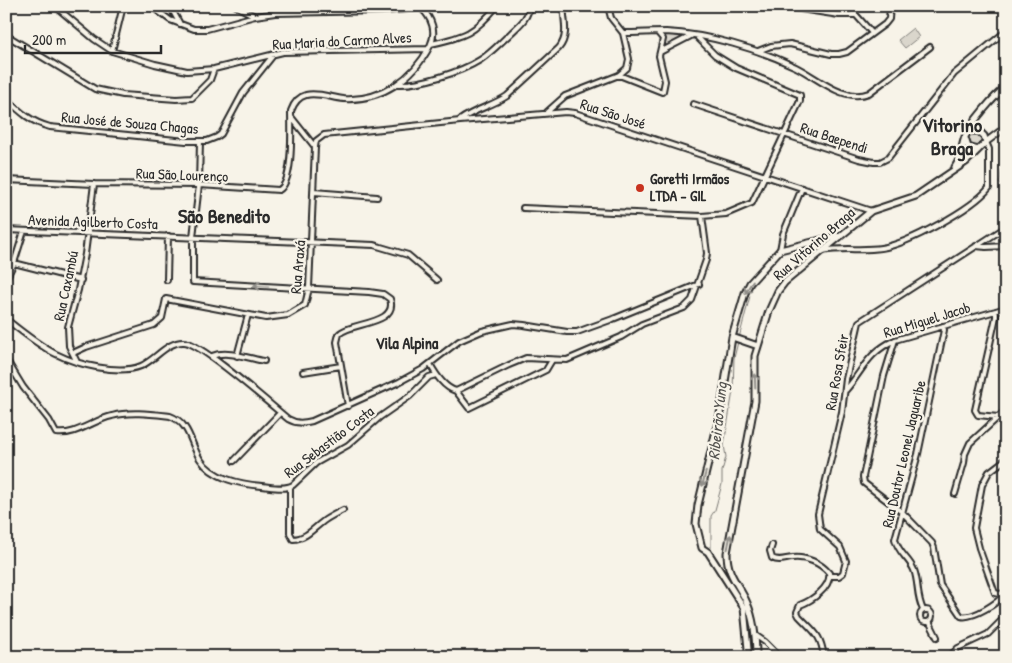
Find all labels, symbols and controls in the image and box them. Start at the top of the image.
scale bar [25,22,161,54]
street label: Rua Maria do Carmo Alves [272,26,412,55]
text: 200 m [32,29,66,50]
street label: Rua São José [578,93,649,134]
street label: Rua José de Souza Chagas [61,106,200,139]
district label: Vitorino Braga [922,111,982,162]
street label: Rua Baependi [798,117,871,158]
street label: Rua São Lourenço [135,162,229,187]
place label: Goretti Irmãos LTDA - GIL [650,168,730,206]
marker: Goretti Irmãos LTDA - GIL [634,182,646,194]
district label: São Benedito [178,202,270,229]
street label: Rua Vitorino Braga [768,202,859,285]
street label: Avenida Agilberto Costa [28,209,158,234]
street label: Rua Araxá [285,239,310,295]
street label: Rua Caxambú [48,249,83,323]
one-way arrow [743,280,753,294]
one-way arrow [253,281,269,291]
street label: Rua Miguel Jacob [881,296,973,343]
district label: Vila Alpina [376,332,439,355]
street label: Rua Rosa Sfeir [819,332,854,412]
one-way arrow [750,374,760,390]
street label: Rua Doutor Leonel Jaguaribe [876,378,931,530]
water label: Ribeirão Yung [702,380,732,461]
street label: Rua Sebastião Costa [279,401,378,482]
one-way arrow [699,470,709,486]
one-way arrow [725,534,735,550]

